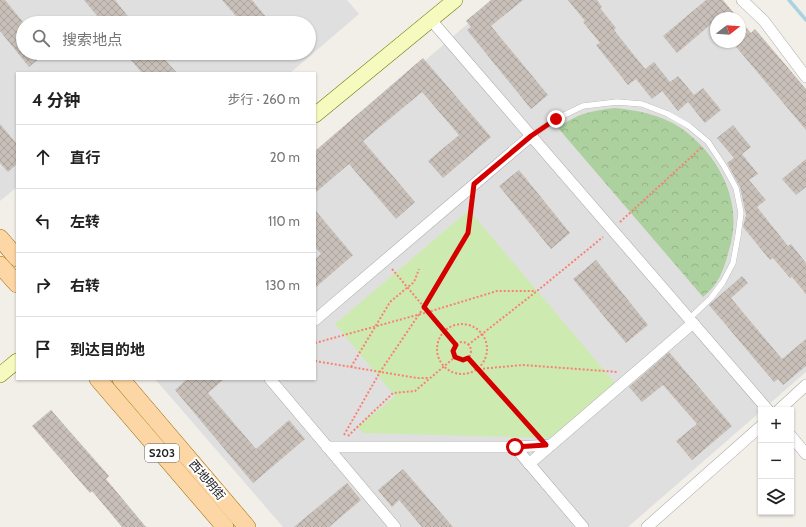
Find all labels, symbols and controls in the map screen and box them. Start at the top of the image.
north arrow [710,12,746,48]
search box [16,16,316,60]
icon: search [30,27,52,49]
text: 搜索地点 [62,31,122,49]
text: 4 分钟 [32,90,80,110]
text: 步行 · 260 m [227,91,300,107]
route end [547,110,565,128]
icon: ahead [32,146,54,168]
text: 直行 [70,149,100,167]
text: 20 m [270,149,300,165]
icon: left [32,210,54,232]
text: 左转 [70,213,100,231]
text: 110 m [268,213,300,229]
icon: right [32,274,54,296]
text: 右转 [70,277,100,295]
text: 130 m [265,277,300,293]
icon: arrive [32,338,54,360]
text: 到达目的地 [70,341,145,359]
map controls [758,407,794,515]
button: + [758,407,794,443]
route start [506,438,524,456]
button: − [758,443,794,479]
road number: S203 [145,444,179,462]
street label: 西地明街 [186,456,229,503]
button: layers [758,479,794,515]

